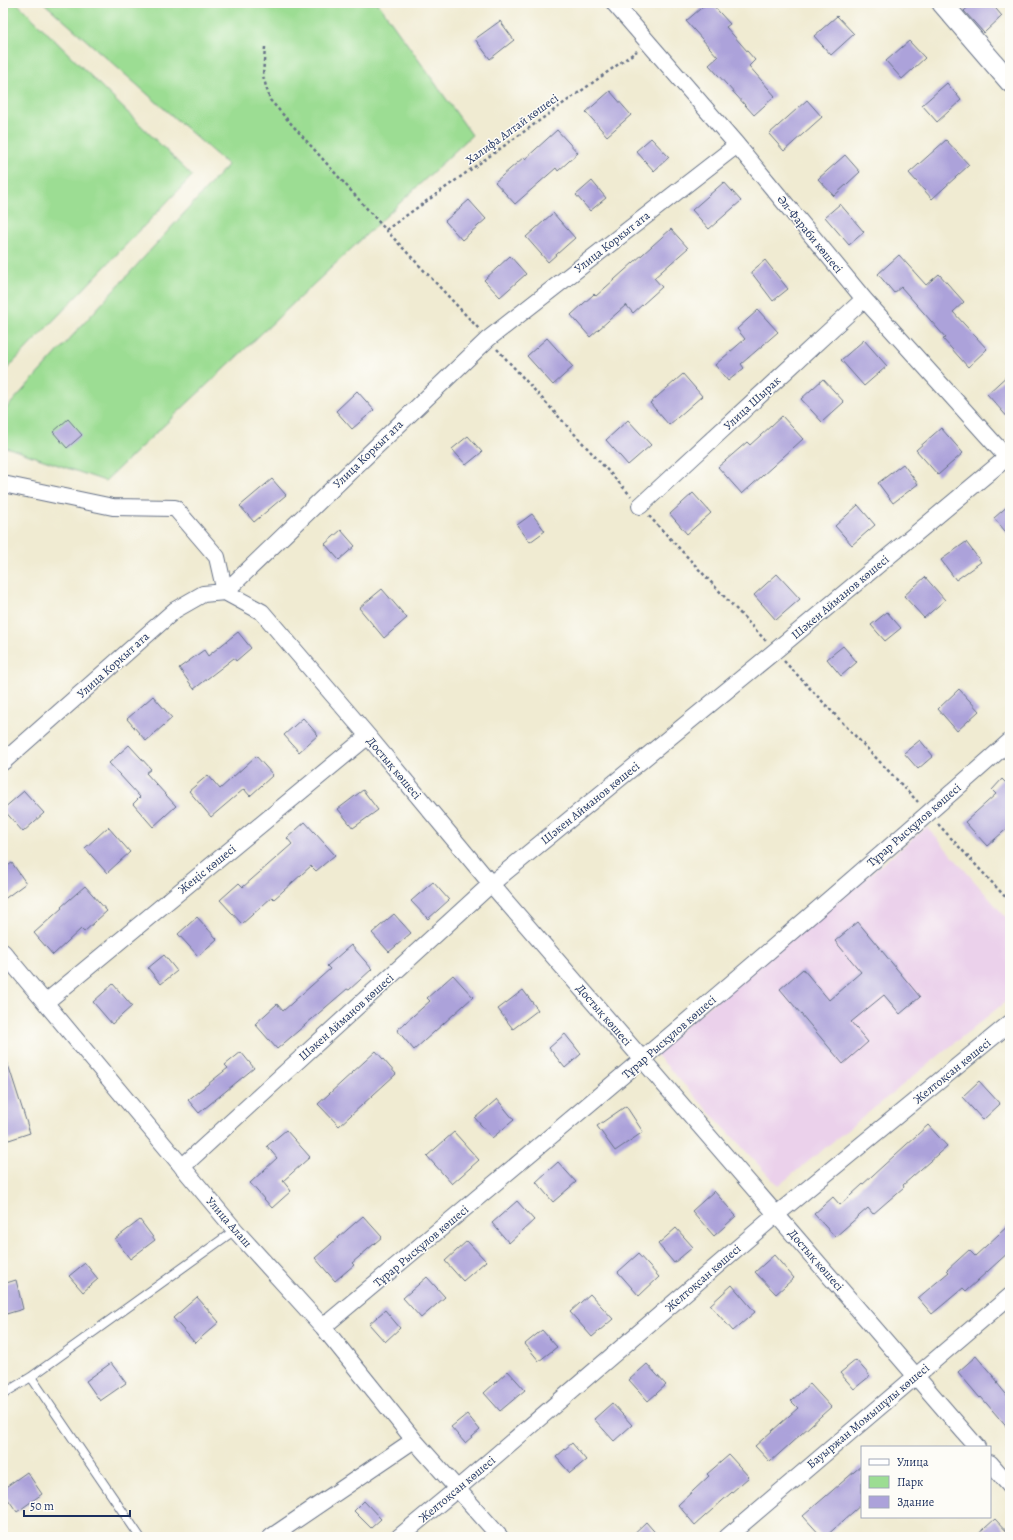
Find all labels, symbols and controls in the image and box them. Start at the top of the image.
street label: Халифа Алтай көшесі [463,90,561,168]
street label: Әл-Фараби көшесі [774,192,846,276]
street label: Улица Коркыт ата [571,207,653,277]
street label: Улица Шырак [720,372,784,434]
street label: Улица Коркыт ата [329,416,407,492]
street label: Шәкен Айманов көшесі [788,551,892,643]
street label: Улица Коркыт ата [74,628,153,702]
street label: Достық көшесі [363,733,425,803]
street label: Шәкен Айманов көшесі [537,758,643,848]
street label: Тұрар Рысқұлов көшесі [864,780,964,870]
street label: Жеңіс көшесі [175,841,239,897]
street label: Шәкен Айманов көшесі [295,970,397,1064]
street label: Достық көшесі [573,981,635,1049]
street label: Тұрар Рысқұлов көшесі [619,992,719,1082]
street label: Желтоқсан көшесі [910,1035,994,1107]
street label: Улица Алаш [203,1193,256,1251]
street label: Тұрар Рысқұлов көшесі [370,1201,472,1291]
street label: Достық көшесі [785,1226,847,1294]
street label: Желтоқсан көшесі [662,1241,744,1315]
street label: Бауыржан Момышұлы көшесі [803,1360,933,1472]
legend [861,1446,991,1518]
street label: Желтоқсан көшесі [415,1452,499,1526]
text: Улица [897,1454,929,1470]
text: Парк [897,1474,923,1490]
scale bar [24,1492,130,1518]
text: Здание [897,1494,934,1510]
text: 50 m [30,1498,54,1514]

